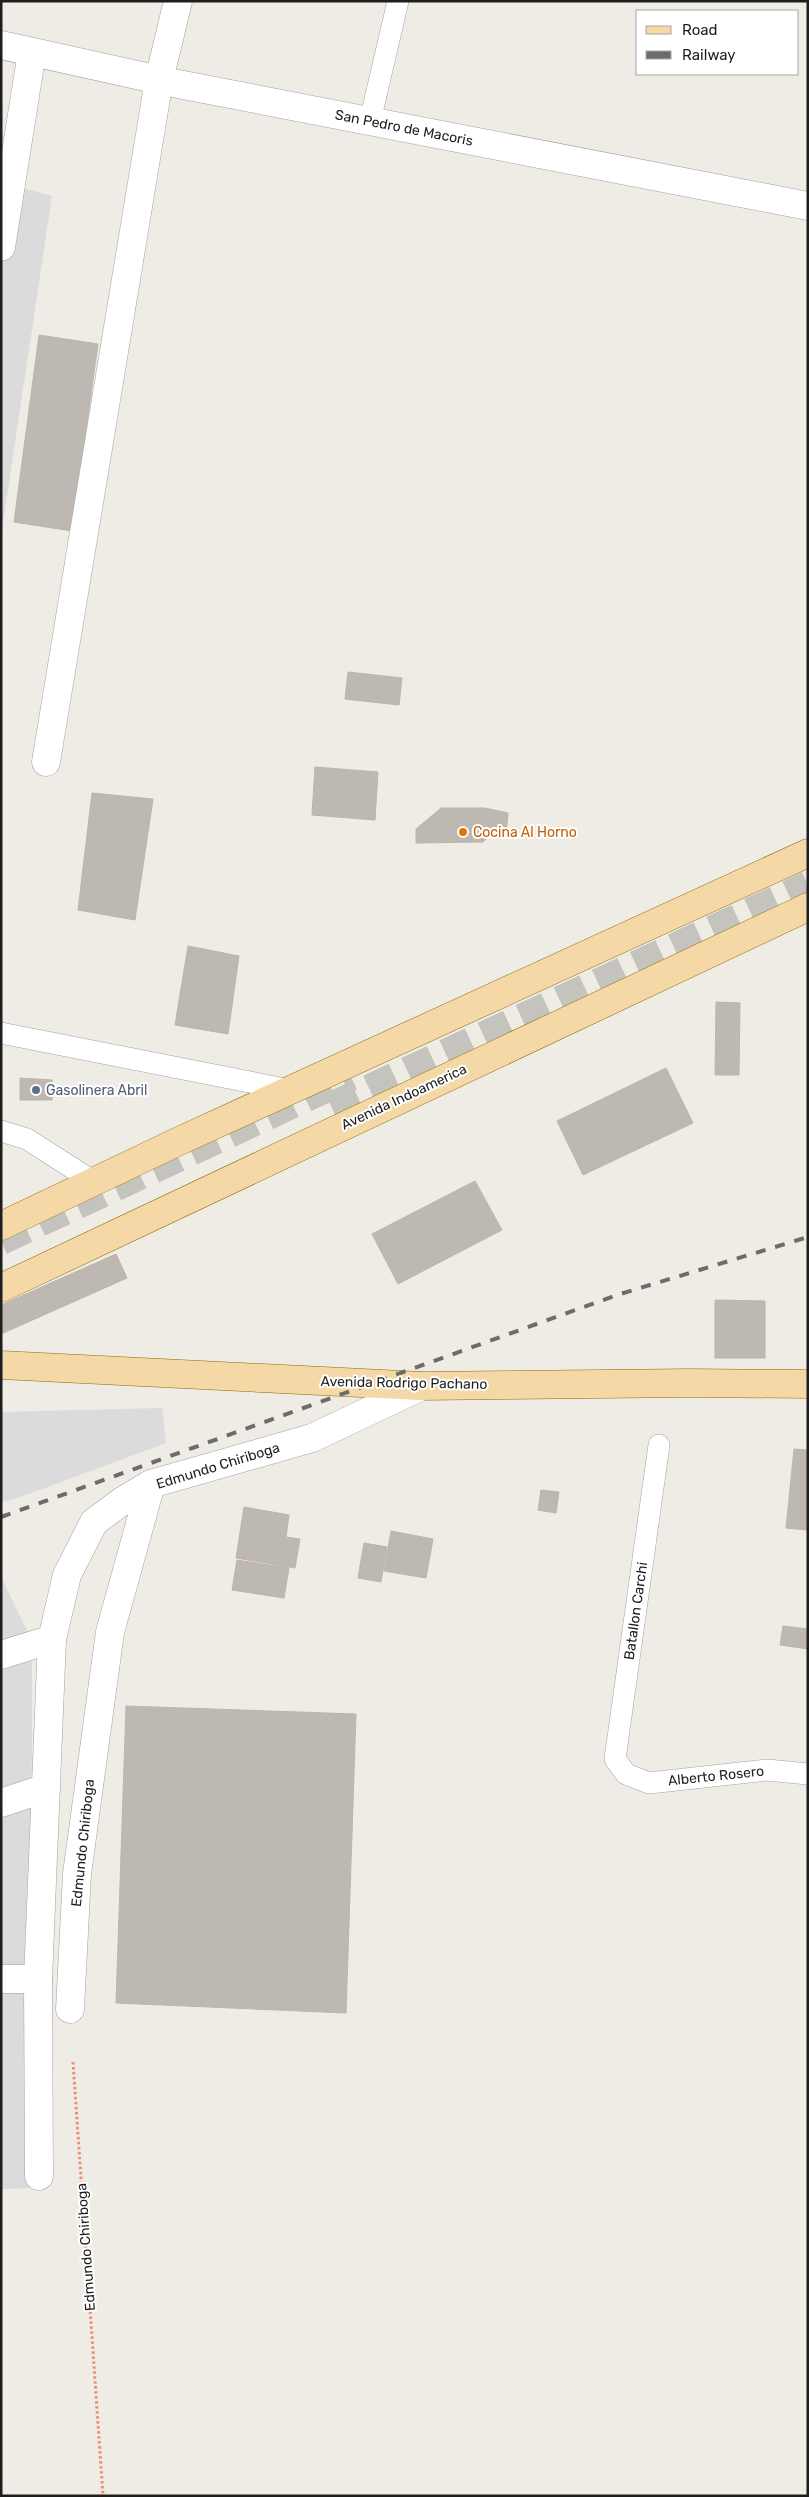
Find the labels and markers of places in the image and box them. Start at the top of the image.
place label: Cocina Al Horno [473,824,577,841]
marker: Cocina Al Horno [457,826,469,838]
place label: Gasolinera Abril [46,1082,147,1099]
marker: Gasolinera Abril [30,1084,42,1096]

